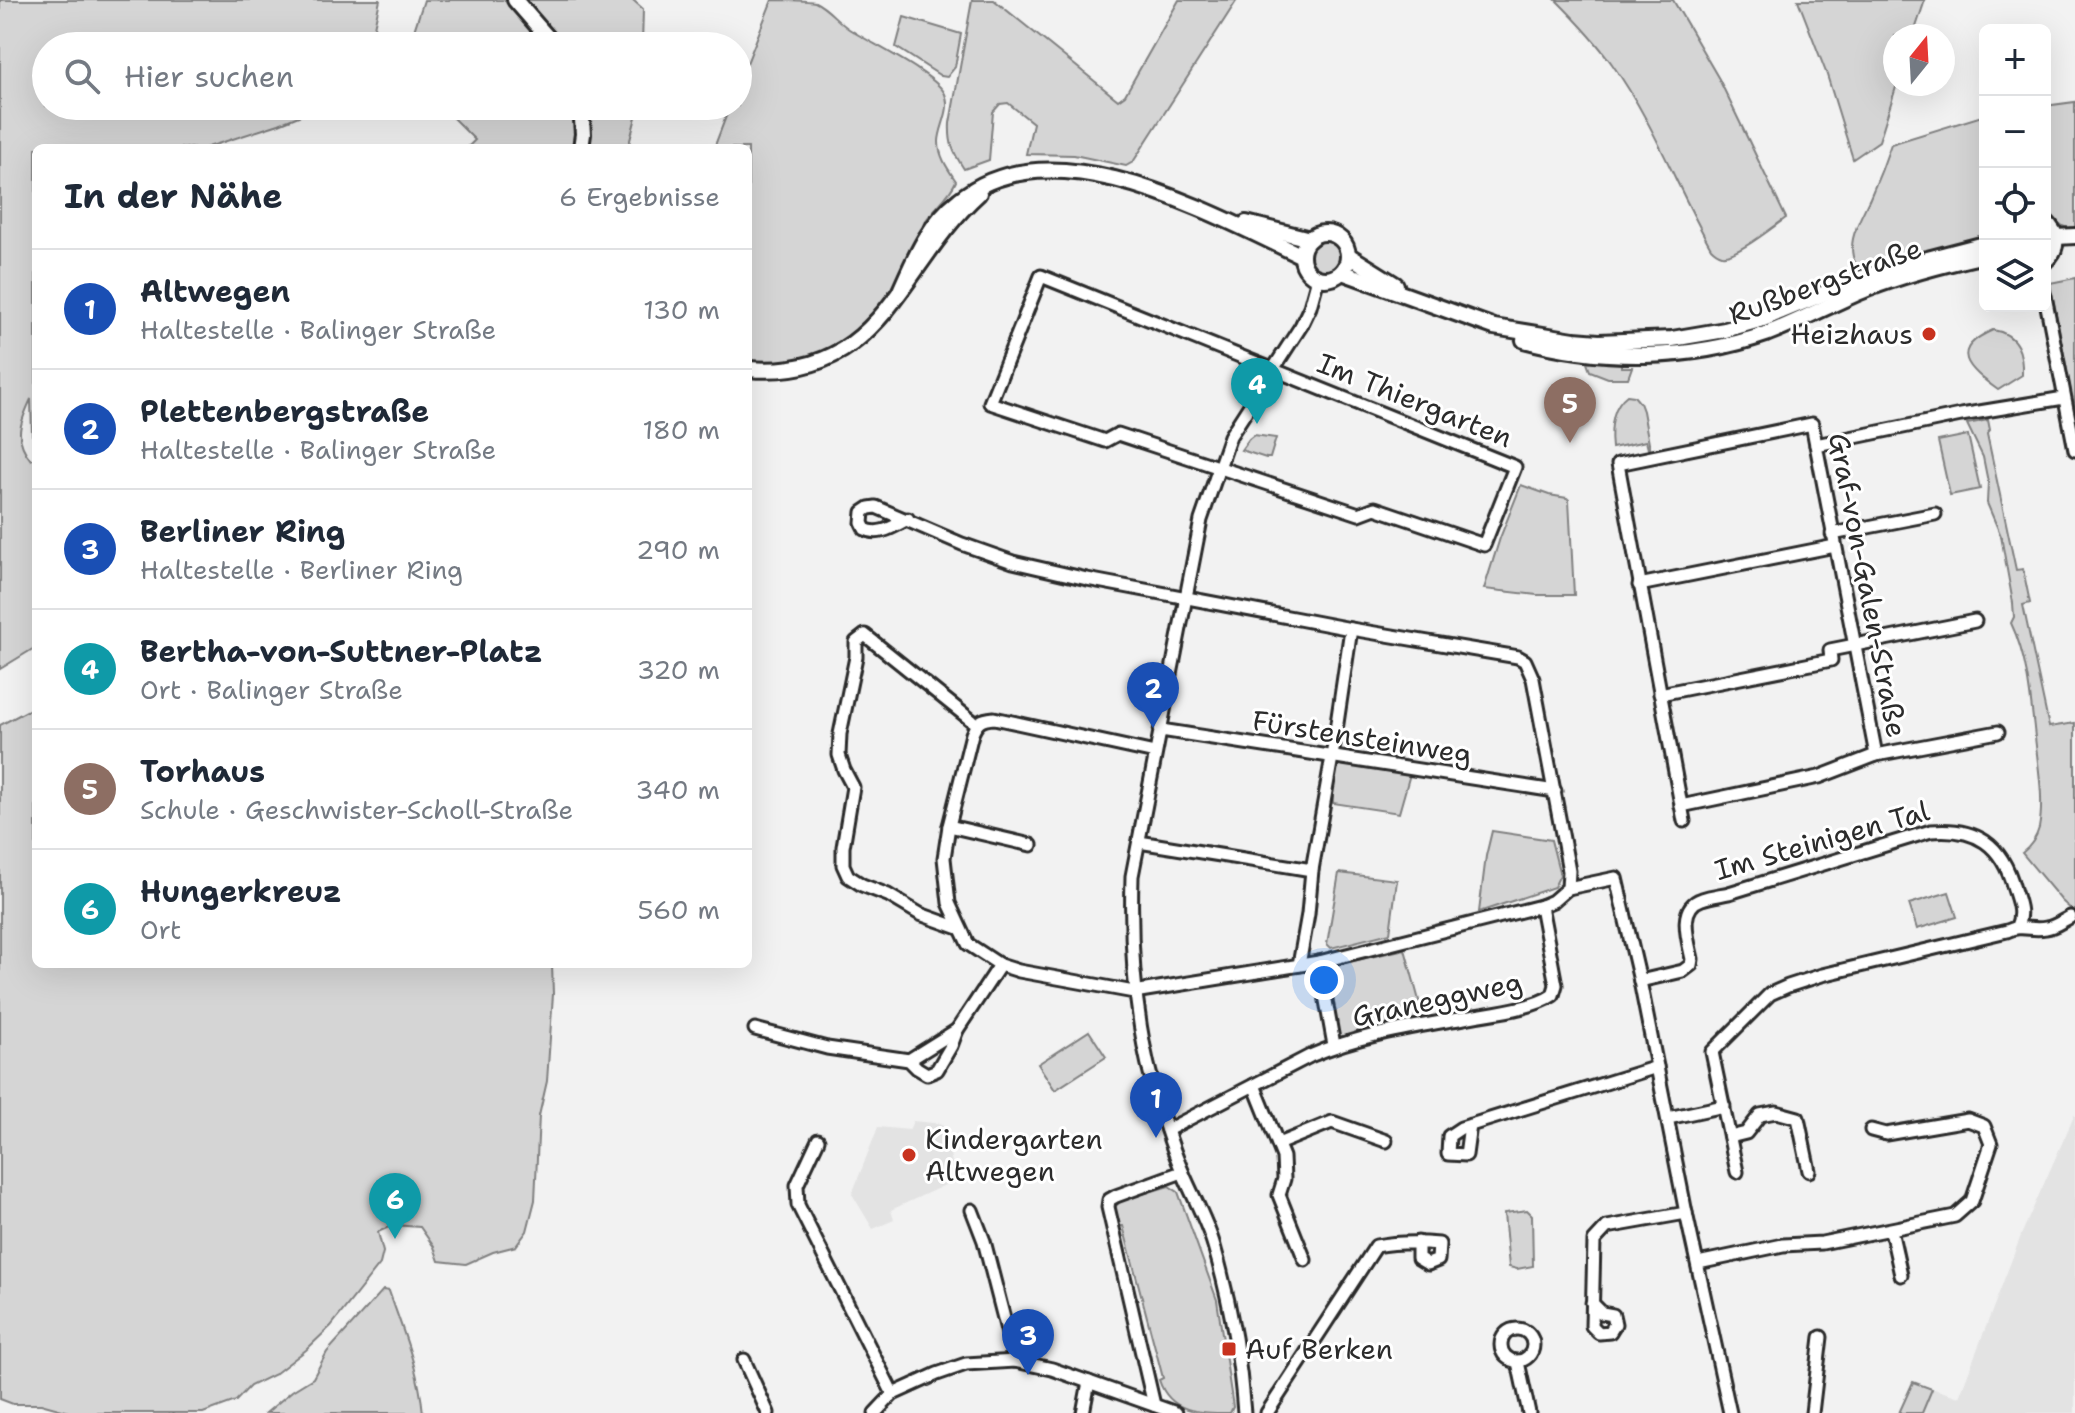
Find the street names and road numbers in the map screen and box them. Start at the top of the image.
street label: Rußbergstraße [1723,228,1927,334]
street label: Im Thiergarten [1312,344,1518,456]
street label: Graf-von-Galen-Straße [1820,429,1916,741]
street label: Fürstensteinweg [1250,701,1474,773]
street label: Im Steinigen Tal [1710,791,1934,889]
street label: Graneggweg [1348,962,1526,1036]

